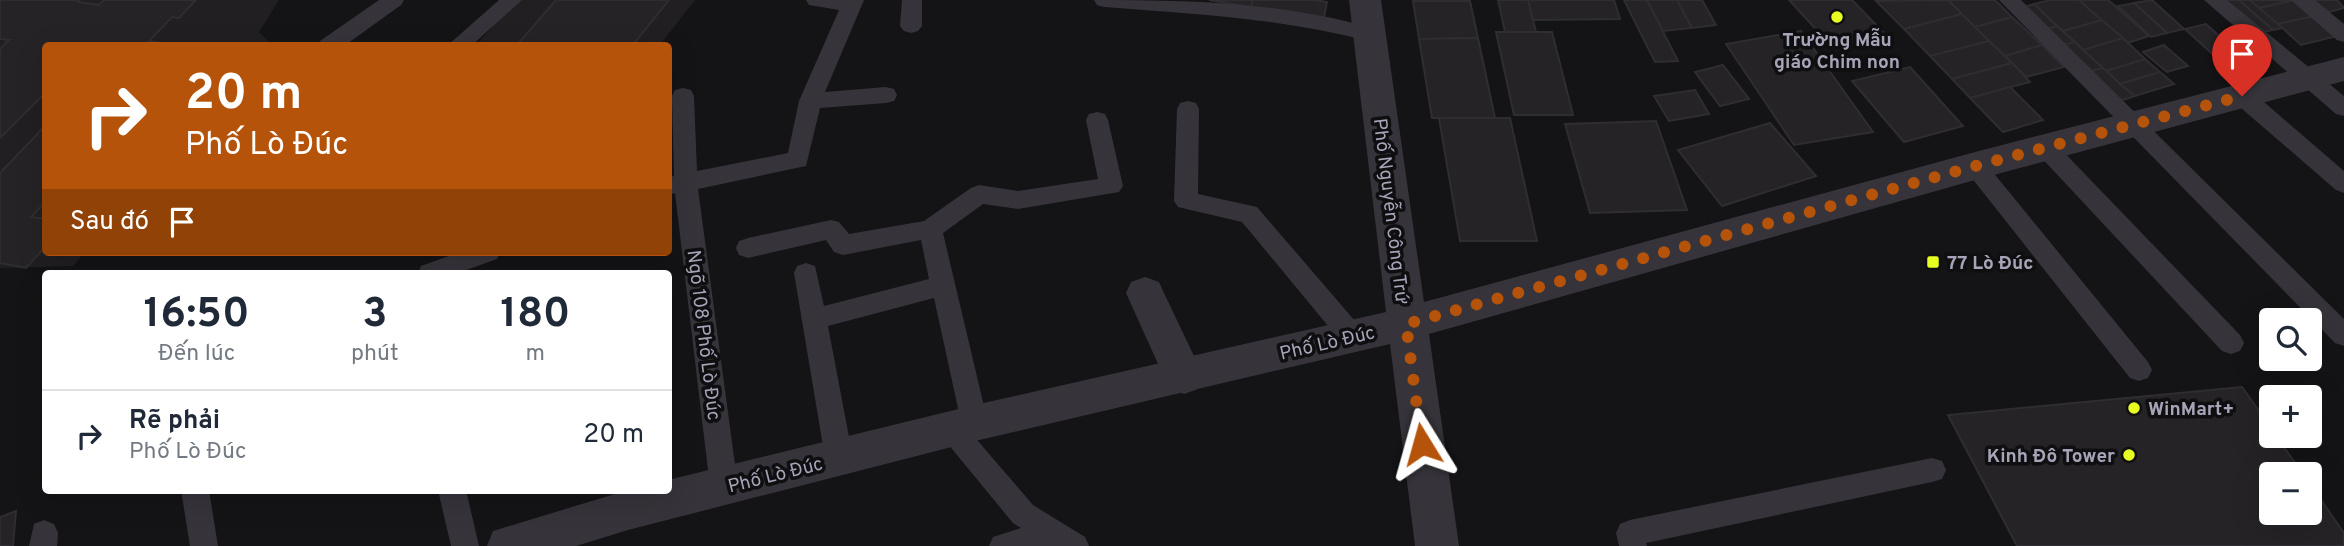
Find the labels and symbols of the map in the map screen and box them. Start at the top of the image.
marker: Trường Mẫu giáo Chim non [1829,9,1845,25]
pin [2212,24,2272,96]
place label: Trường Mẫu giáo Chim non [1774,28,1900,75]
street label: Phố Nguyễn Công Trứ [1367,117,1414,306]
street label: Ngõ 108 Phố Lò Đúc [681,249,725,422]
place label: 77 Lò Đúc [1947,252,2033,276]
marker: 77 Lò Đúc [1925,254,1941,270]
street label: Phố Lò Đúc [1278,321,1377,367]
place label: WinMart+ [2148,398,2234,422]
marker: WinMart+ [2126,400,2142,416]
position arrow [1385,407,1459,481]
place label: Kinh Đô Tower [1987,445,2115,469]
marker: Kinh Đô Tower [2121,447,2137,463]
street label: Phố Lò Đúc [726,453,825,499]

